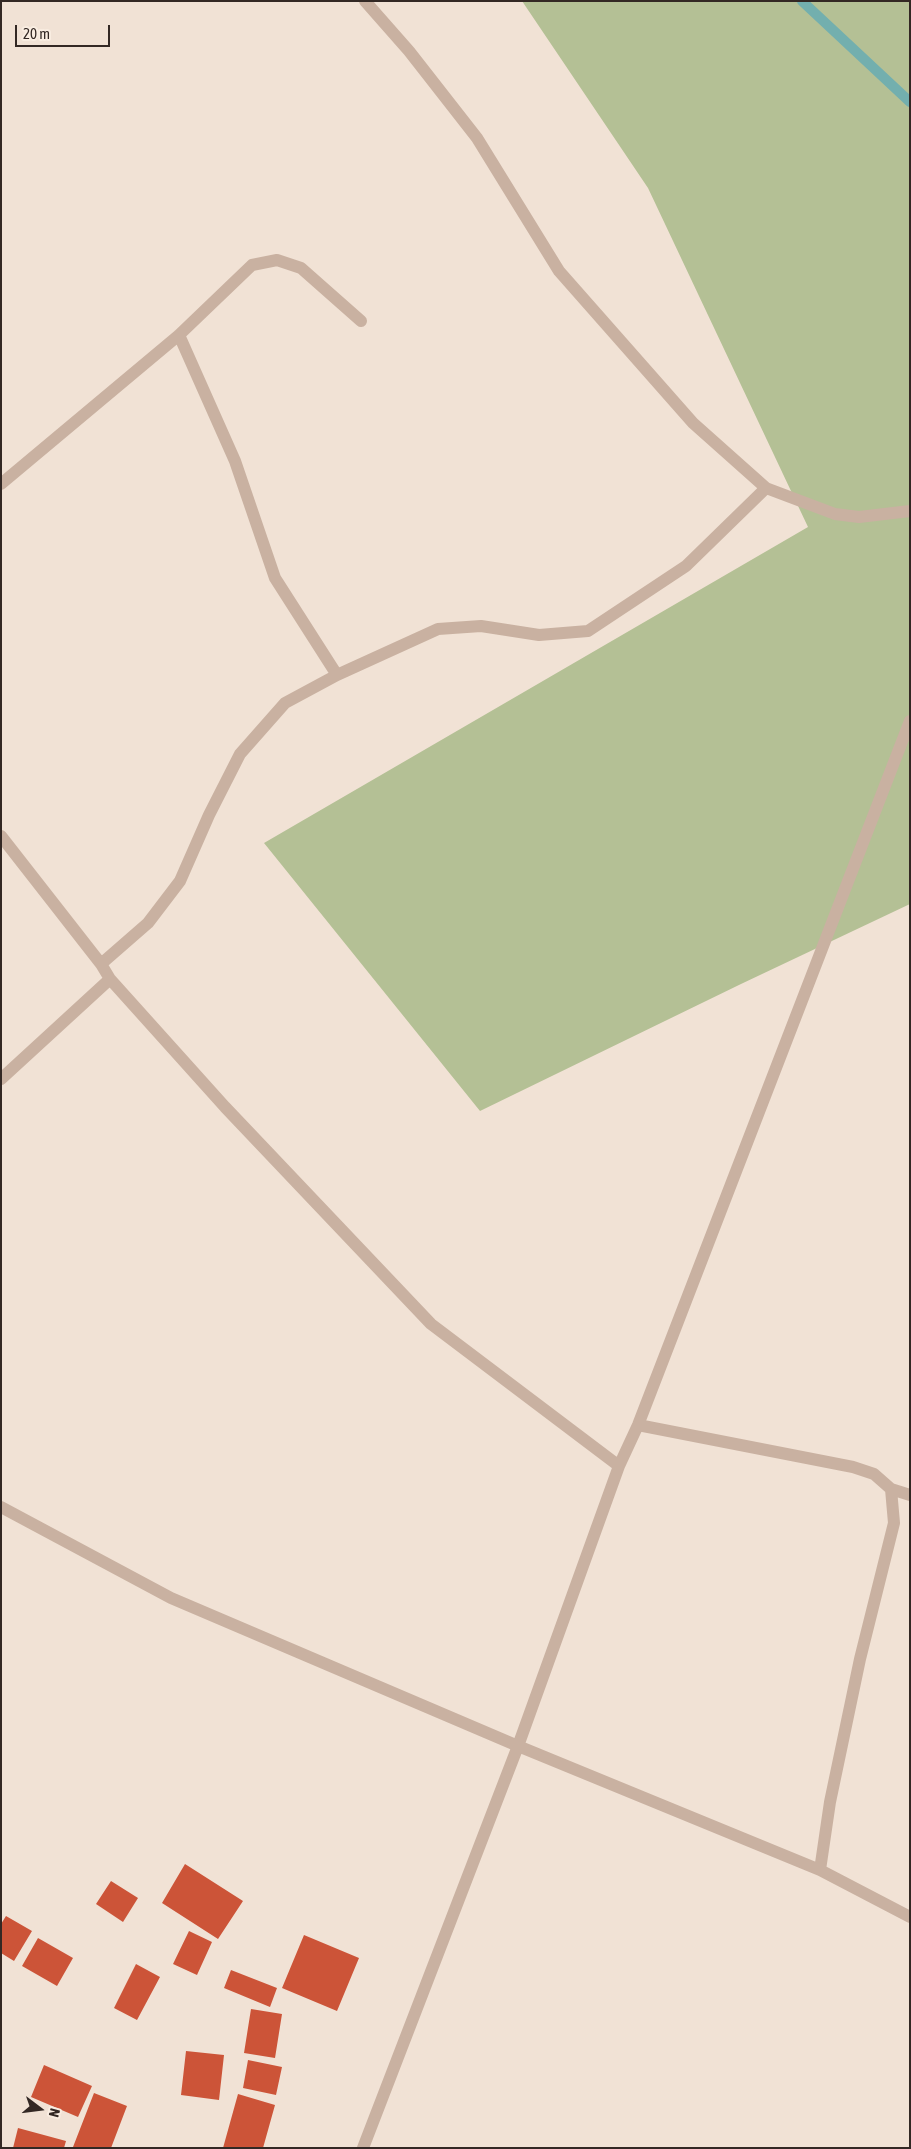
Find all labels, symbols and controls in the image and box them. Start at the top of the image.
scale bar [18,15,112,47]
text: 20 m [23,25,50,42]
north arrow [15,2084,65,2134]
text: N [46,2107,63,2119]

